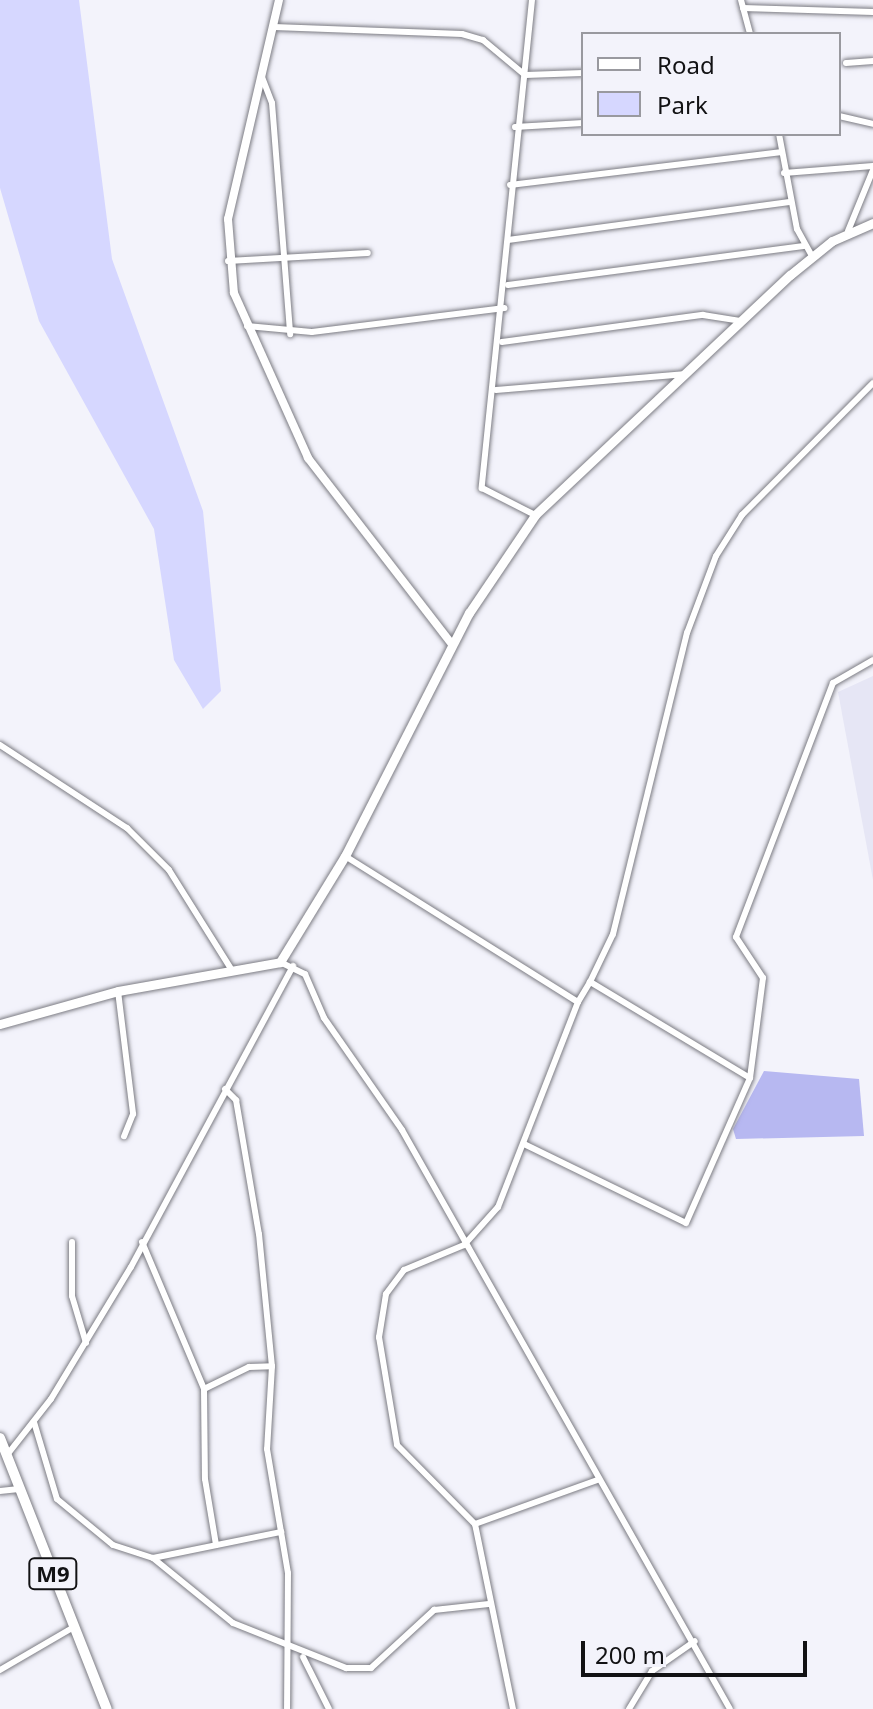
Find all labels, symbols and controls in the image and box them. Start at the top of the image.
legend [581,32,841,136]
text: Road [657,48,715,81]
text: Park [657,88,708,121]
road number: M9 [27,1556,79,1592]
scale bar [585,1625,811,1675]
text: 200 m [595,1638,665,1671]

